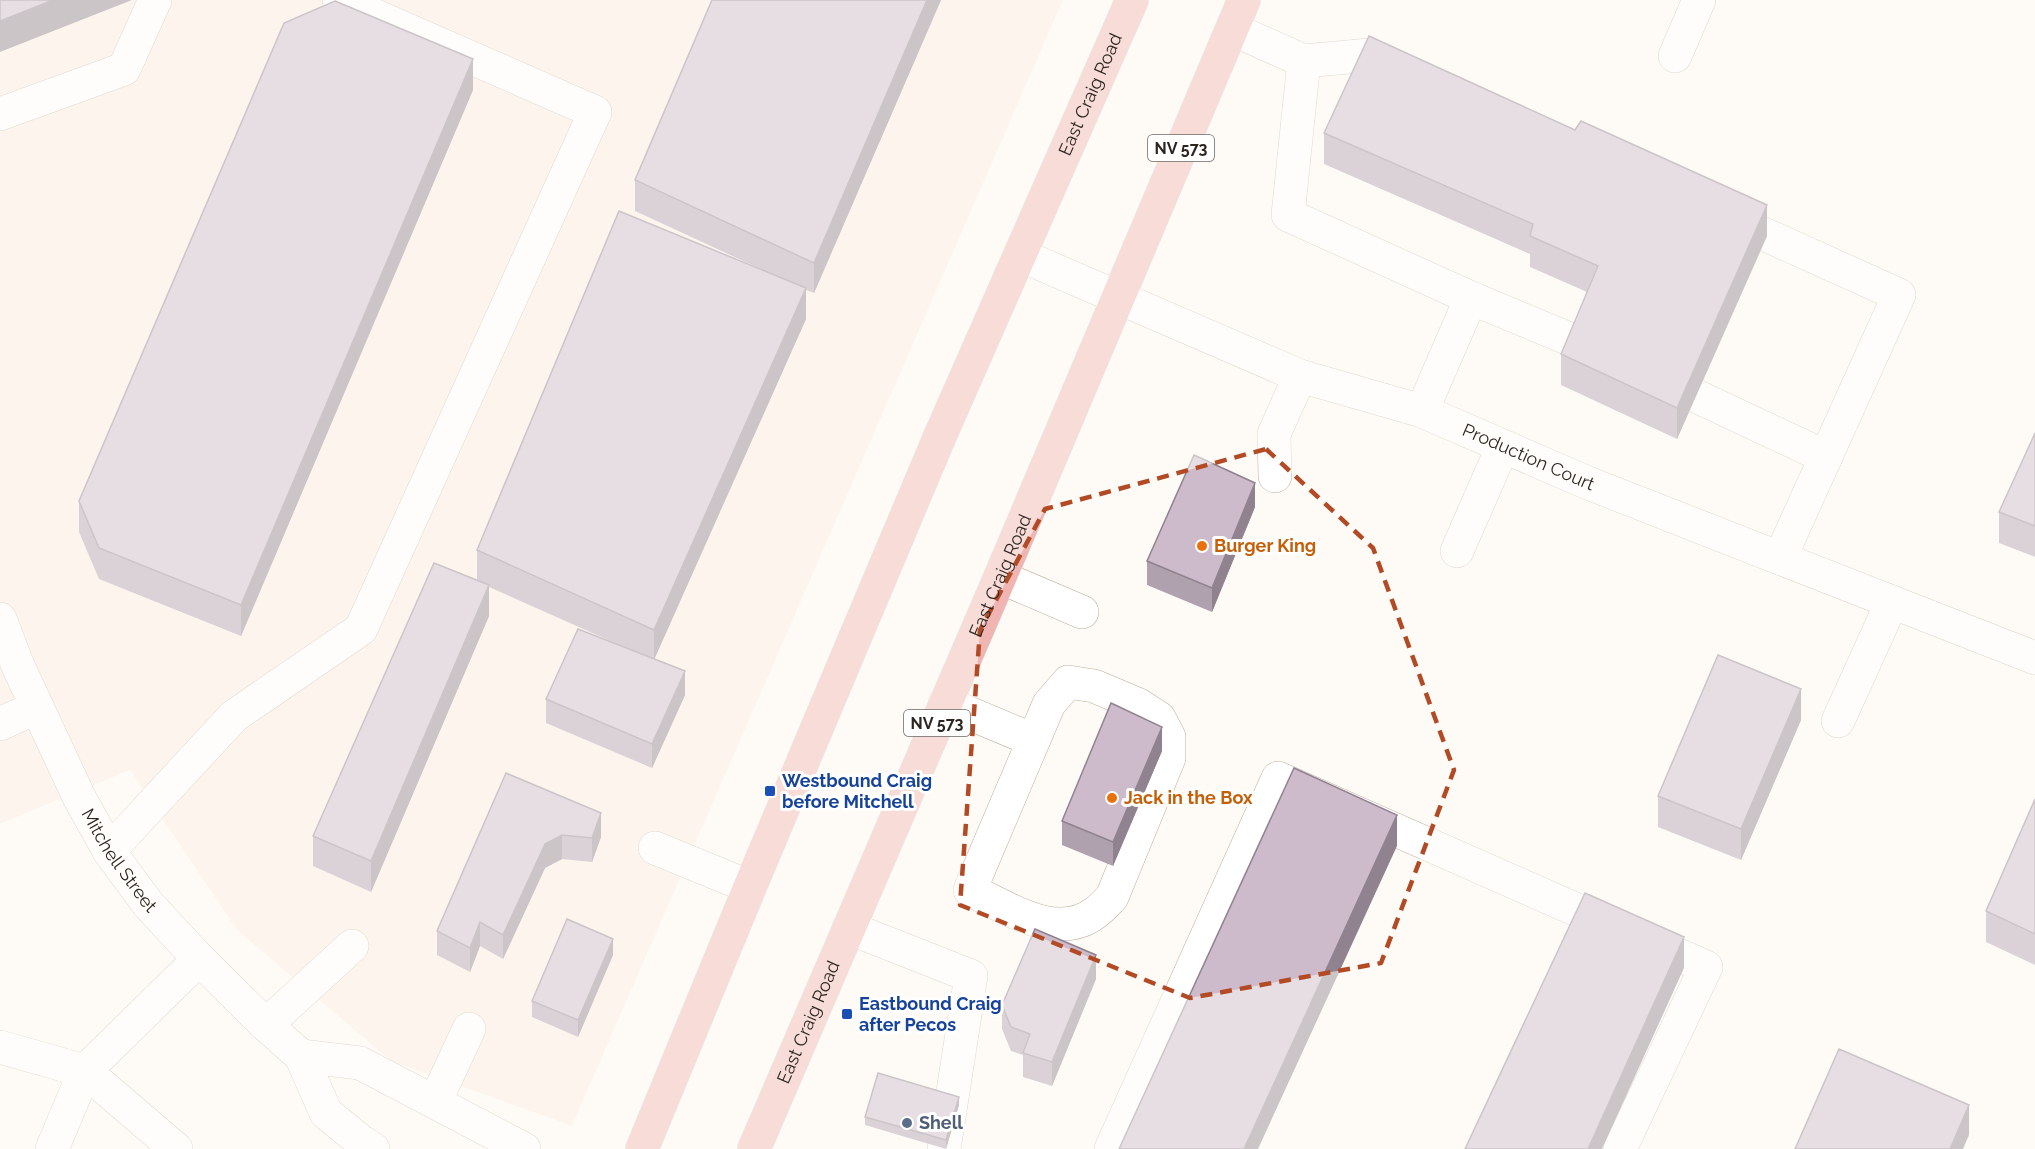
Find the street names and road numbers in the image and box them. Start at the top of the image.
street label: East Craig Road [1054,30,1126,159]
road number: NV 573 [1148,135,1214,161]
street label: Production Court [1460,419,1598,494]
street label: East Craig Road [964,511,1035,640]
road number: NV 573 [904,710,970,736]
street label: Mitchell Street [78,805,161,917]
street label: East Craig Road [772,958,844,1087]

